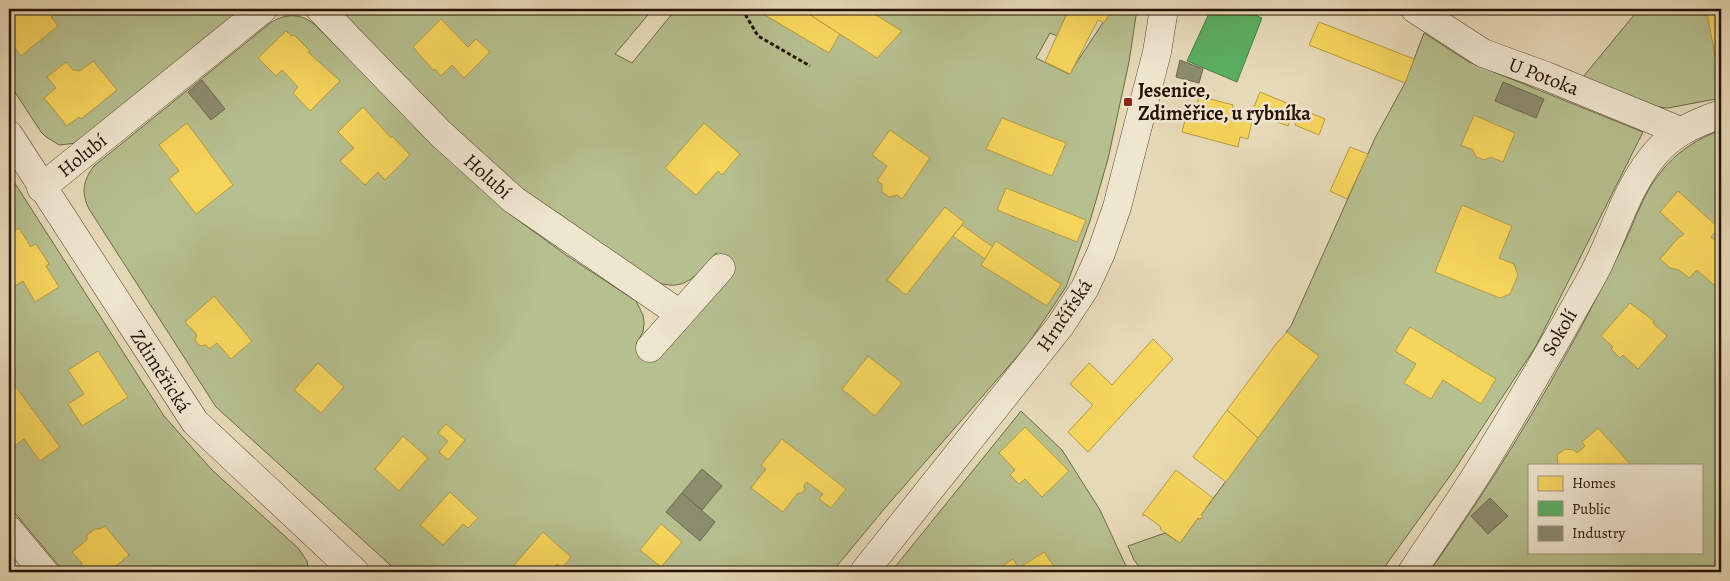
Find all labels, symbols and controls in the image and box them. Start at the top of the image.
street label: U Potoka [1505,51,1583,102]
place label: Jesenice, Zdiměřice, u rybníka [1138,77,1311,127]
marker: Jesenice, Zdiměřice, u rybníka [1122,96,1134,108]
street label: Holubí [52,127,113,184]
street label: Holubí [458,148,518,205]
street label: Hrnčířská [1030,273,1099,357]
street label: Sokolí [1535,304,1584,361]
street label: Zdiměřická [124,325,198,418]
legend [1528,464,1702,554]
text: Homes [1572,473,1616,493]
text: Public [1572,499,1610,519]
text: Industry [1572,523,1626,543]

